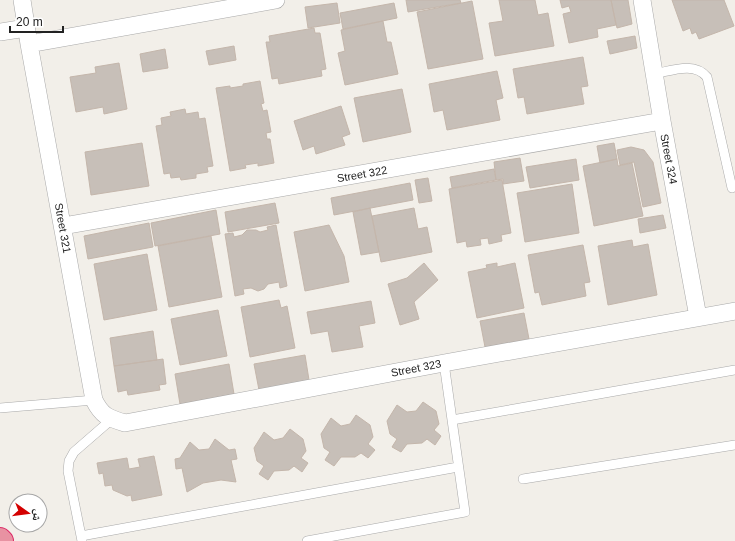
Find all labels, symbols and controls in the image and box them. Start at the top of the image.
scale bar [10,8,63,34]
text: 20 m [16,15,43,29]
street label: Street 324 [658,133,680,185]
street label: Street 322 [336,164,388,184]
street label: Street 321 [53,202,73,254]
street label: Street 323 [390,357,442,379]
north arrow [8,493,48,533]
text: ش [28,508,45,523]

